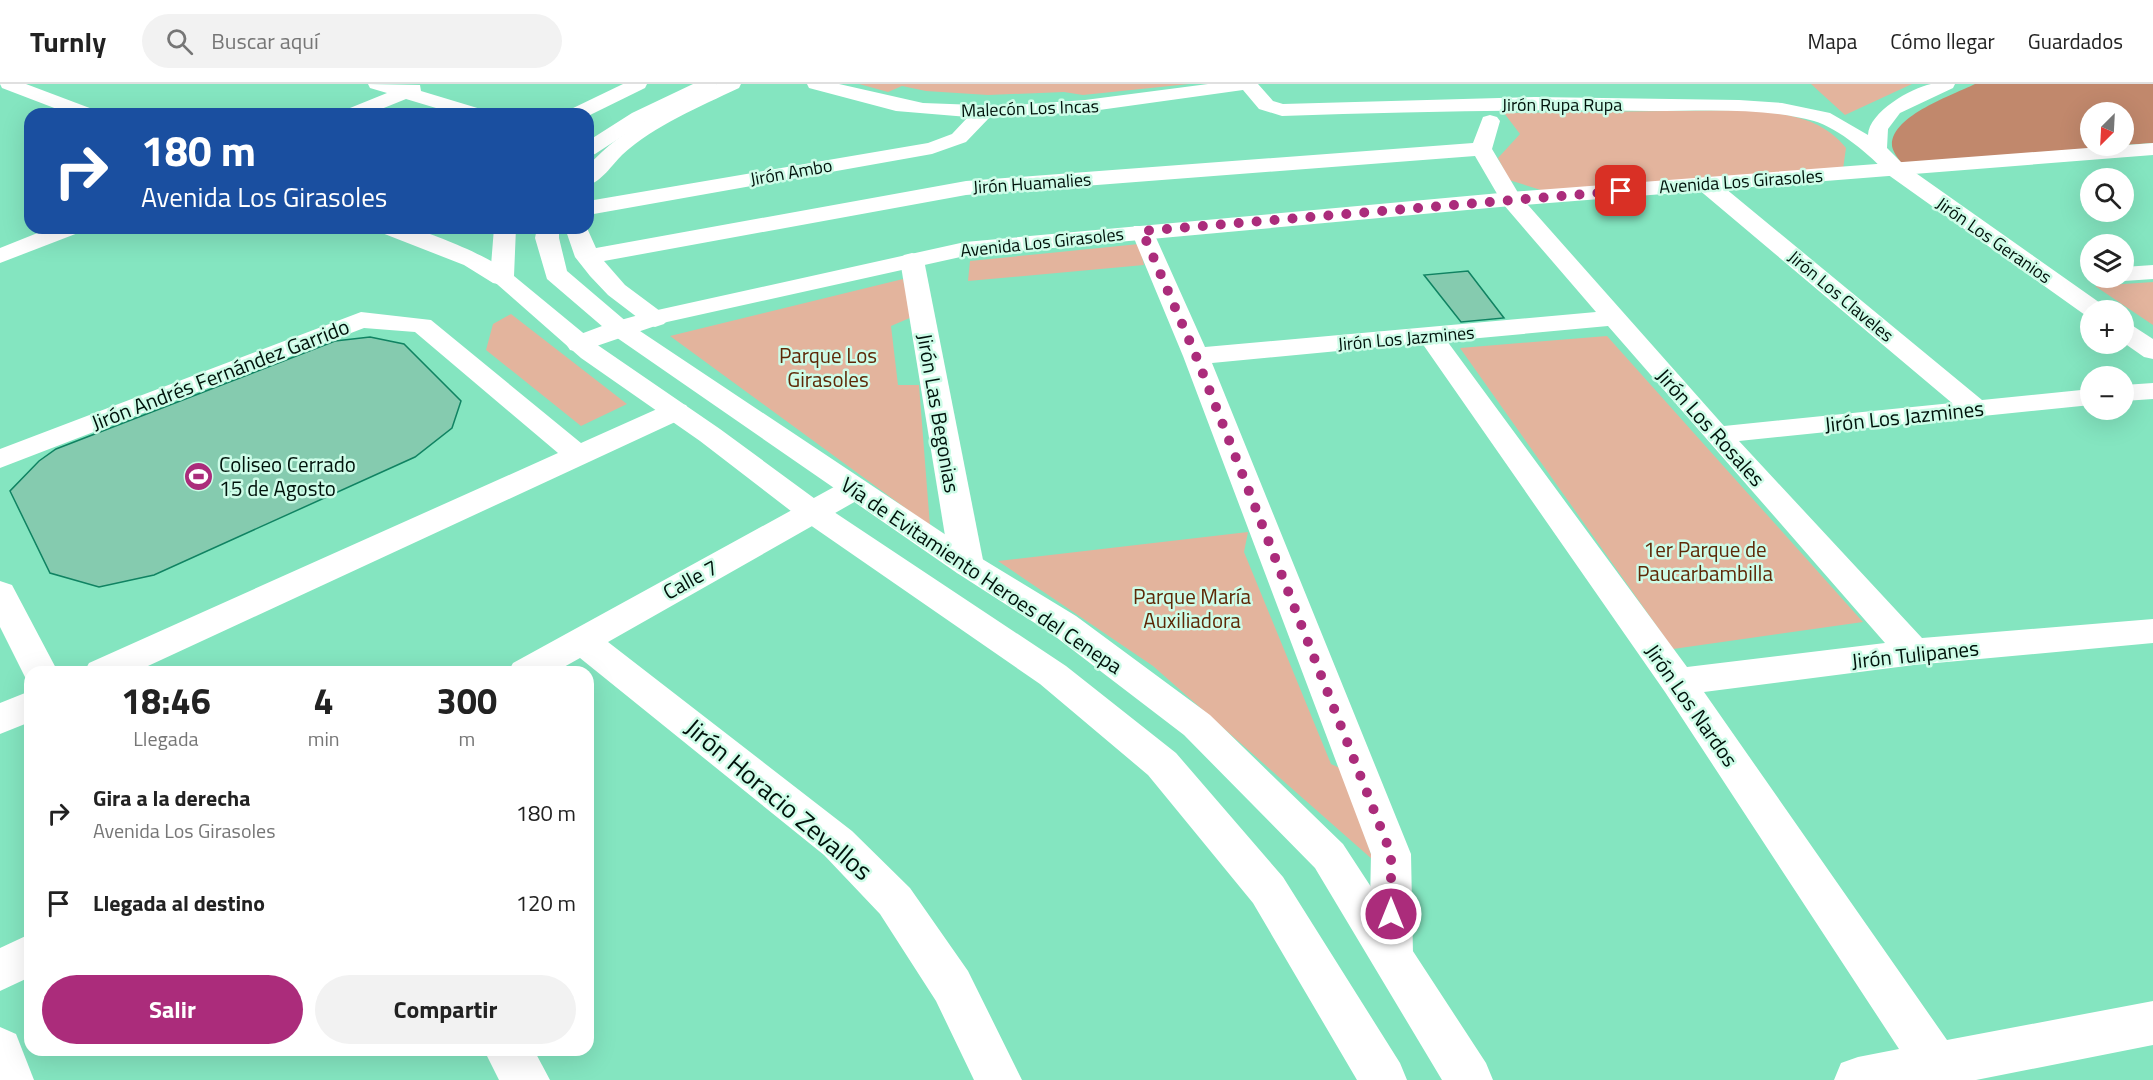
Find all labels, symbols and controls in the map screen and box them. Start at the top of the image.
search box [142,14,562,68]
text: Turnly [30,20,106,63]
text: Buscar aquí [211,24,319,58]
icon: search [163,25,196,58]
text: Mapa [1808,25,1857,57]
text: Cómo llegar [1890,25,1995,57]
text: Guardados [2028,25,2123,57]
street label: Jirón Rupa Rupa [1502,91,1622,118]
street label: Malecón Los Incas [961,92,1099,124]
north arrow [2080,102,2134,156]
map controls [2080,102,2134,420]
text: 180 m [141,118,256,182]
icon: right [42,132,120,210]
street label: Jirón Ambo [748,151,834,193]
street label: Avenida Los Girasoles [1658,162,1824,200]
street label: Jirón Huamalies [972,165,1092,201]
pin [1595,165,1646,216]
button: search [2080,168,2134,222]
icon: arrive [1604,174,1637,207]
text: Avenida Los Girasoles [141,176,387,217]
street label: Jirón Los Geranios [1931,190,2057,290]
street label: Avenida Los Girasoles [959,220,1125,264]
button: layers [2080,234,2134,288]
street label: Jirón Los Claveles [1782,244,1900,348]
button: + [2080,300,2134,354]
street label: Jirón Andrés Fernández Garrido [86,310,354,438]
street label: Jirón Los Jazmines [1336,319,1476,357]
street label: Jirón Las Begonias [909,331,969,495]
park label: Parque Los Girasoles [779,339,877,395]
street label: Jirón Los Rosales [1649,361,1773,493]
button: − [2080,366,2134,420]
street label: Jirón Los Jazmines [1823,392,1985,440]
place label: Coliseo Cerrado 15 de Agosto [219,448,356,504]
sports icon: Coliseo Cerrado 15 de Agosto [182,460,214,492]
street label: Vía de Evitamiento Heroes del Cenepa [835,468,1130,682]
park label: 1er Parque de Paucarbambilla [1637,533,1773,589]
street label: Calle 7 [657,551,723,607]
park label: Parque María Auxiliadora [1133,580,1251,636]
street label: Jirón Tulipanes [1850,631,1980,677]
street label: Jirón Los Nardos [1638,637,1746,773]
text: 18:46 [121,673,211,728]
text: 4 [314,673,334,728]
text: 300 [437,673,497,728]
street label: Jirón Horacio Zevallos [677,709,881,889]
text: Llegada [133,723,198,754]
text: min [308,723,340,754]
text: m [458,723,475,754]
text: Gira a la derecha [93,781,250,815]
text: 180 m [516,796,576,830]
icon: right [42,797,75,830]
text: Avenida Los Girasoles [93,815,275,846]
position arrow [1359,882,1423,946]
text: Llegada al destino [93,886,265,920]
text: 120 m [516,886,576,920]
icon: arrive [42,887,75,920]
button: Salir [42,975,303,1044]
button: Compartir [315,975,576,1044]

